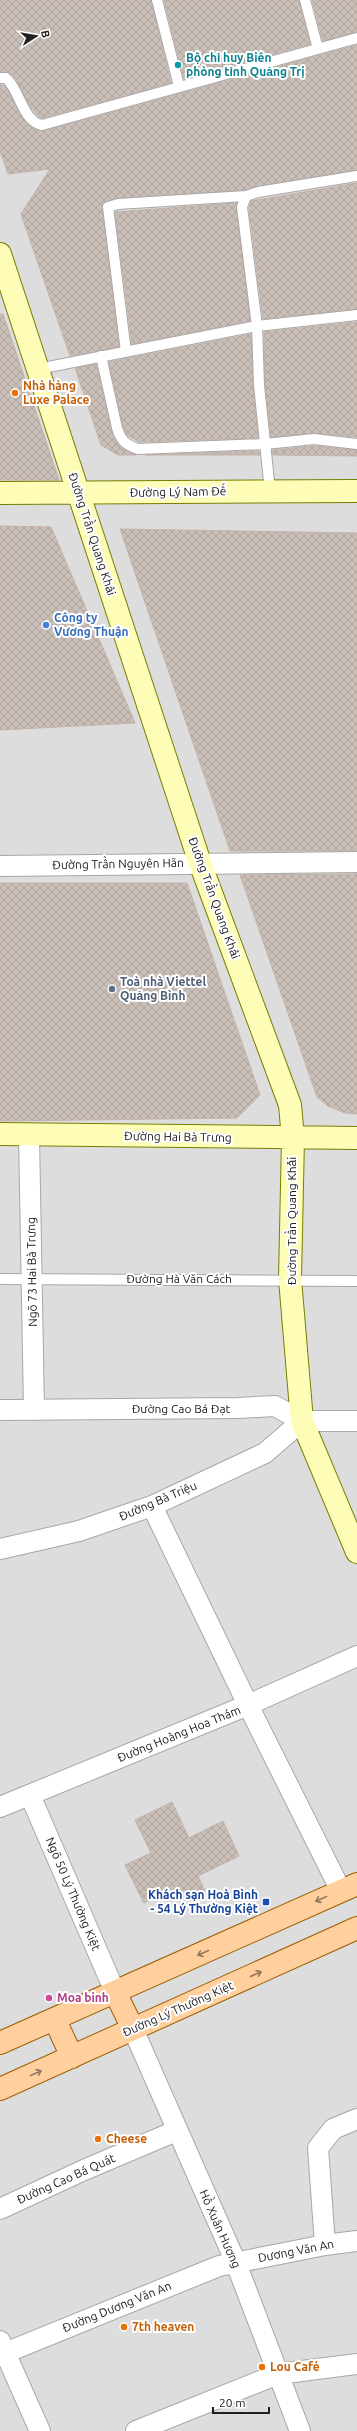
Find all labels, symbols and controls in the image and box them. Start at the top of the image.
north arrow [16,16,56,56]
text: B [39,29,52,39]
place label: Bộ chỉ huy Biên phòng tỉnh Quảng Trị [186,51,305,78]
marker: Bộ chỉ huy Biên phòng tỉnh Quảng Trị [173,60,183,70]
place label: Nhà hàng Luxe Palace [23,379,89,406]
marker: Nhà hàng Luxe Palace [10,388,20,398]
street label: Đường Trần Quang Khải [66,470,119,597]
street label: Đường Lý Nam Đế [129,483,227,499]
place label: Công ty Vương Thuận [54,611,129,638]
marker: Công ty Vương Thuận [41,620,51,630]
street label: Đường Trần Quang Khải [186,835,243,960]
street label: Đường Trần Nguyên Hãn [52,855,184,871]
place label: Toà nhà Viettel Quảng Bình [120,975,206,1002]
marker: Toà nhà Viettel Quảng Bình [107,984,117,994]
street label: Đường Hai Bà Trưng [124,1129,232,1144]
street label: Đường Trần Quang Khải [284,1157,298,1285]
street label: Ngõ 73 Hai Bà Trưng [24,1217,39,1327]
street label: Đường Hà Văn Cách [126,1272,232,1285]
street label: Đường Cao Bá Đạt [132,1402,231,1416]
street label: Đường Bà Triệu [117,1478,199,1524]
street label: Đường Hoàng Hoa Thám [115,1703,242,1764]
street label: Ngõ 50 Lý Thường Kiệt [43,1835,103,1953]
place label: Khách sạn Hoà Bình - 54 Lý Thường Kiệt [148,1888,258,1915]
one-way arrow [316,1896,328,1904]
marker: Khách sạn Hoà Bình - 54 Lý Thường Kiệt [261,1897,271,1907]
one-way arrow [197,1950,209,1957]
one-way arrow [250,1970,262,1977]
street label: Đường Lý Thường Kiệt [120,1978,236,2040]
place label: Moa binh [57,1991,109,2004]
marker: Moa binh [44,1993,54,2003]
one-way arrow [29,2069,41,2076]
place label: Cheese [106,2132,147,2145]
marker: Cheese [93,2134,103,2144]
street label: Đường Cao Bá Quát [15,2151,117,2206]
street label: Hồ Xuân Hương [197,2187,244,2270]
street label: Dương Văn An [257,2237,335,2264]
street label: Đường Dương Văn An [60,2279,173,2334]
place label: 7th heaven [132,2320,194,2333]
marker: 7th heaven [119,2322,129,2332]
place label: Lou Café [270,2360,320,2373]
marker: Lou Café [257,2362,267,2372]
scale bar [213,2389,269,2415]
text: 20 m [219,2396,246,2409]

